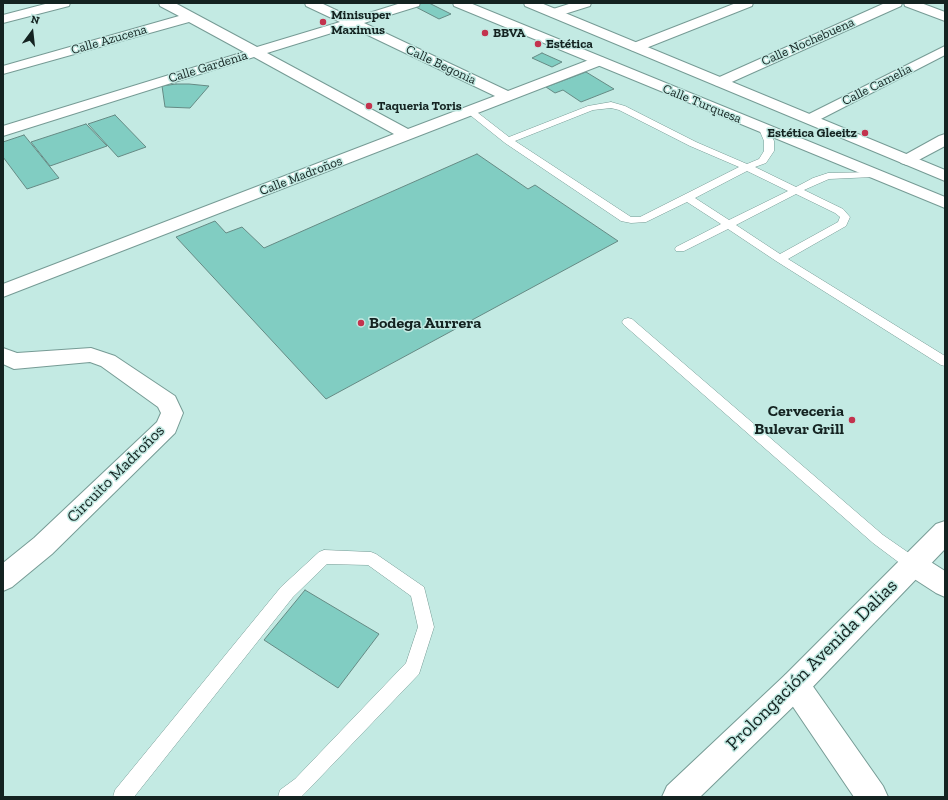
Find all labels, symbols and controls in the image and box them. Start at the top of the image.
place label: Minisuper Maximus [331,7,391,38]
north arrow [12,12,52,52]
text: N [30,13,41,27]
street label: Calle Nochebuena [759,15,857,69]
marker: Minisuper Maximus [318,17,328,27]
street label: Calle Azucena [69,22,149,58]
place label: BBVA [493,25,526,41]
marker: BBVA [480,28,490,38]
place label: Estética [546,36,593,52]
marker: Estética [533,39,543,49]
street label: Calle Begonia [403,42,479,88]
street label: Calle Gardenia [167,48,249,86]
street label: Calle Camelia [840,61,914,109]
street label: Calle Turquesa [660,81,744,127]
place label: Taqueria Toris [377,98,462,114]
marker: Taqueria Toris [364,101,374,111]
place label: Estética Gleeitz [767,125,857,141]
marker: Estética Gleeitz [860,128,870,138]
street label: Calle Madroños [257,153,345,199]
place label: Bodega Aurrera [369,313,481,333]
marker: Bodega Aurrera [356,318,366,328]
place label: Cerveceria Bulevar Grill [754,401,844,439]
marker: Cerveceria Bulevar Grill [847,415,857,425]
street label: Circuito Madroños [63,421,169,527]
street label: Prolongación Avenida Dalias [722,575,902,755]

